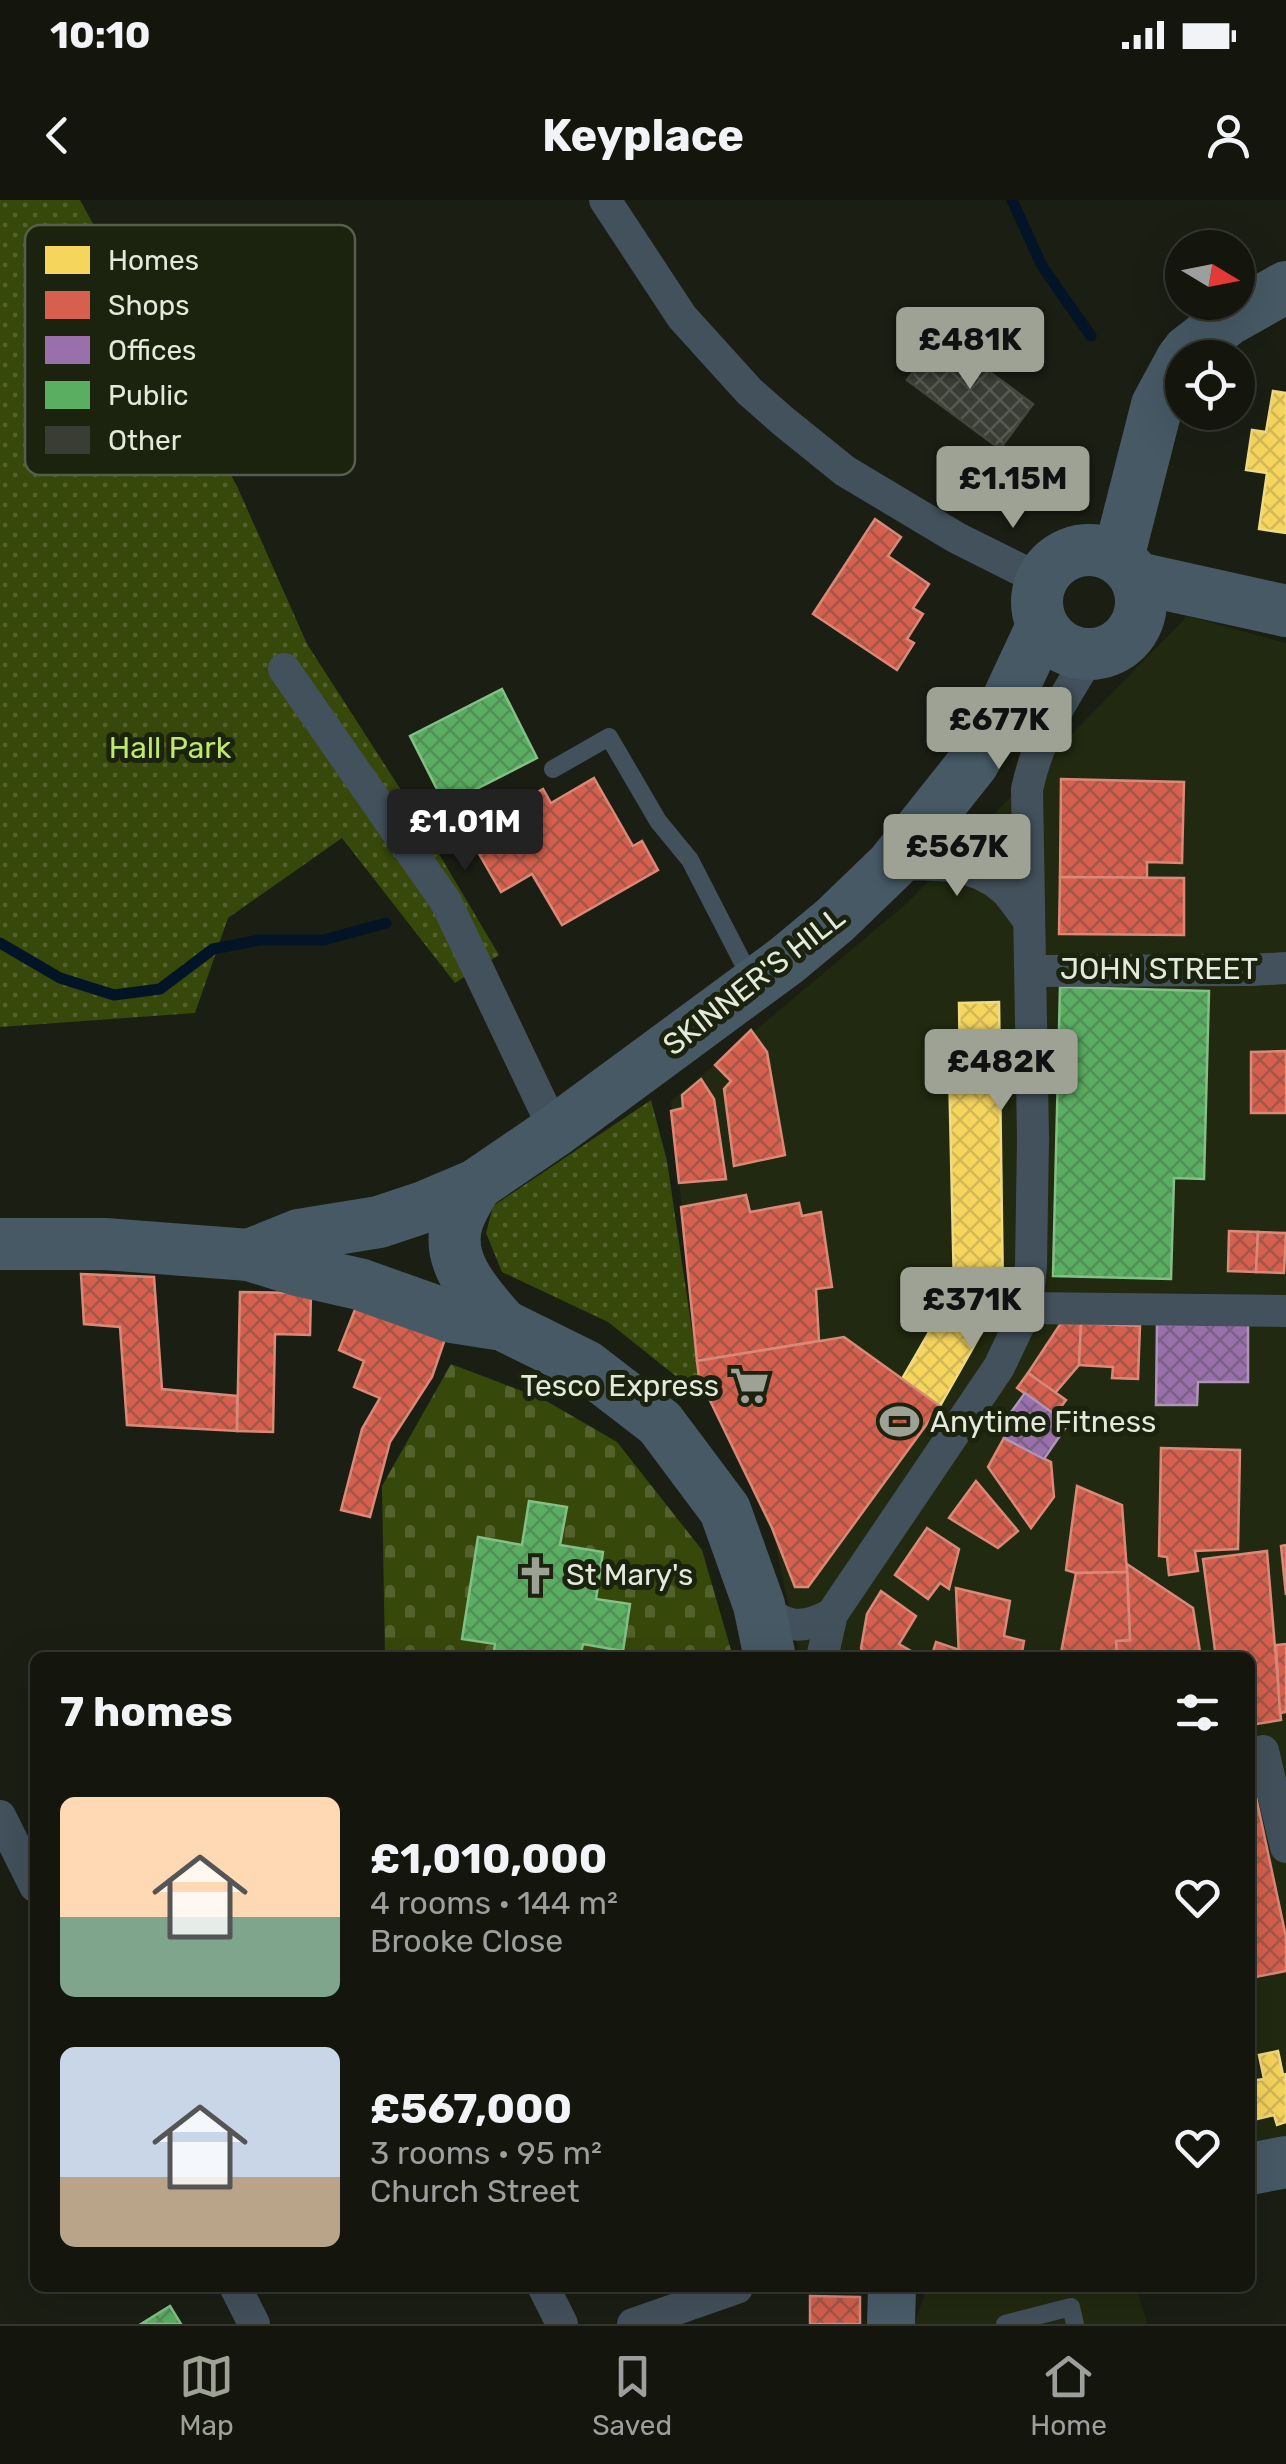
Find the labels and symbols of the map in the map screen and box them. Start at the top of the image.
legend [25,225,355,475]
north arrow [1165,230,1255,320]
text: Homes [108,244,199,277]
text: Shops [108,289,190,322]
pin: £481K [900,307,1040,392]
text: Offices [108,334,196,367]
text: Public [108,379,189,412]
text: Other [108,424,182,457]
pin: £1.15M [932,446,1094,531]
pin: £677K [929,687,1069,772]
park label: Hall Park [109,730,232,766]
pin: £1.01M [384,789,546,874]
pin: £567K [887,814,1027,899]
street label: SKINNER'S HILL [656,899,852,1063]
street label: JOHN STREET [1060,951,1258,987]
pin: £482K [931,1029,1071,1114]
pin: £371K [902,1267,1042,1352]
supermarket icon: Tesco Express [728,1365,770,1407]
place label: Tesco Express [521,1368,719,1404]
sports icon: Anytime Fitness [879,1401,921,1443]
place label: Anytime Fitness [930,1404,1156,1440]
church icon: St Mary's [515,1554,557,1596]
place label: St Mary's [566,1557,693,1593]

